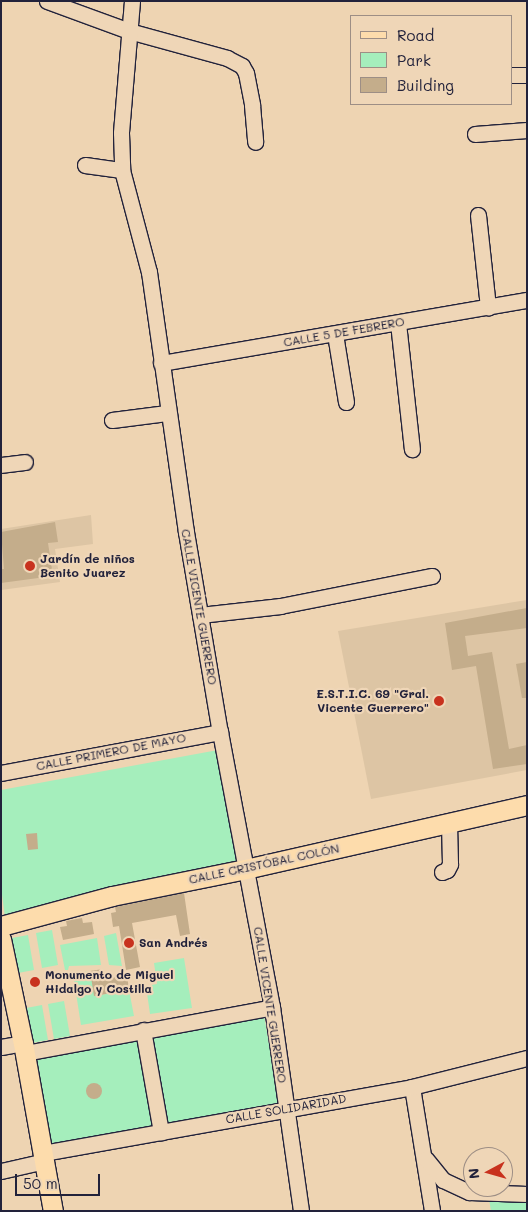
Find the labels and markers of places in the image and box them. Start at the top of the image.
place label: Jardín de niños Benito Juarez [40,552,135,580]
marker: Jardín de niños Benito Juarez [24,560,36,572]
place label: E.S.T.I.C. 69 "Gral. Vicente Guerrero" [316,687,429,715]
marker: E.S.T.I.C. 69 "Gral. Vicente Guerrero" [433,695,445,707]
place label: San Andrés [139,936,208,950]
marker: San Andrés [123,937,135,949]
place label: Monumento de Miguel Hidalgo y Costilla [45,968,174,996]
marker: Monumento de Miguel Hidalgo y Costilla [29,976,41,988]

